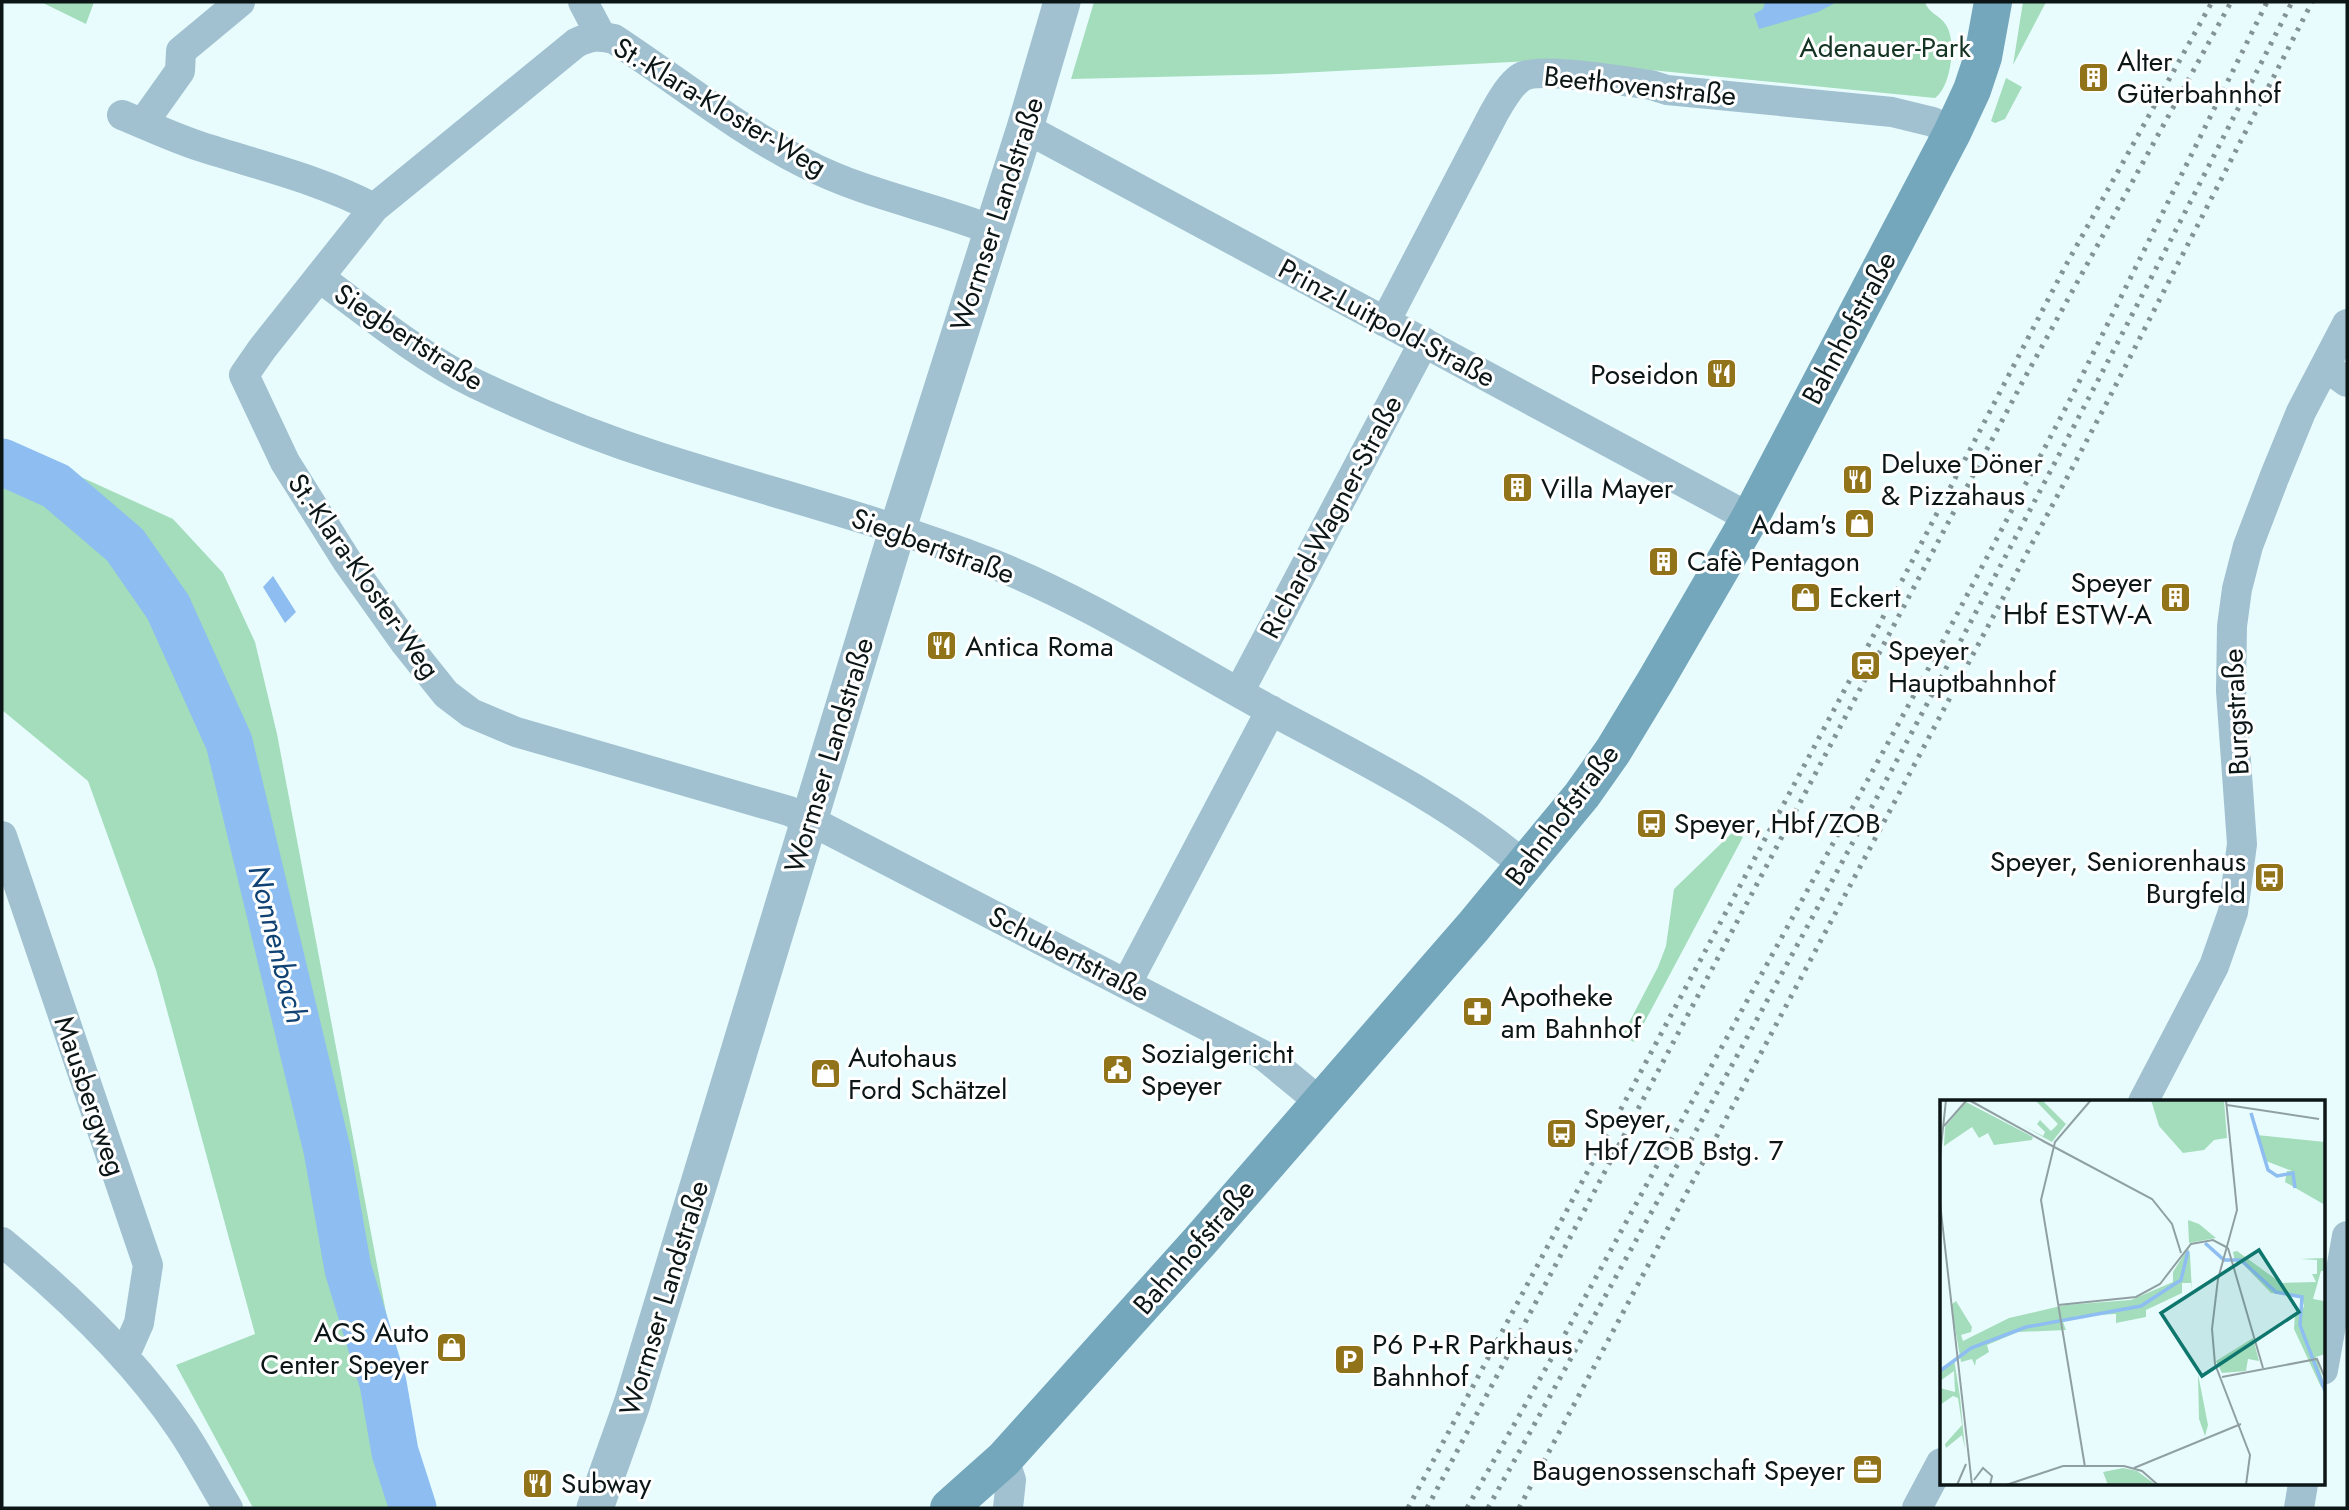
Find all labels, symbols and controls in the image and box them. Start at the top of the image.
street label: St.-Klara-Kloster-Weg [606,27,834,187]
park label: Adenauer-Park [1799,27,1971,68]
place label: Alter Güterbahnhof [2117,41,2282,114]
street label: Beethovenstraße [1542,56,1738,116]
building icon: Alter Güterbahnhof [2077,60,2111,94]
street label: Wormser Landstraße [940,92,1054,336]
street label: Bahnhofstraße [1792,244,1906,412]
street label: Prinz-Luitpold-Straße [1271,248,1503,398]
street label: Siegbertstraße [326,273,492,401]
place label: Poseidon [1590,354,1699,395]
restaurant icon: Poseidon [1705,357,1739,391]
street label: Richard-Wagner-Straße [1249,388,1413,646]
place label: Deluxe Döner & Pizzahaus [1881,443,2043,516]
restaurant icon: Deluxe Döner & Pizzahaus [1841,462,1875,496]
street label: St.-Klara-Kloster-Weg [278,465,450,687]
place label: Villa Mayer [1541,468,1674,509]
building icon: Villa Mayer [1501,471,1535,505]
street label: Siegbertstraße [846,497,1020,595]
place label: Adam's [1751,504,1836,545]
shop icon: Adam's [1842,507,1876,541]
place label: Cafè Pentagon [1687,541,1860,582]
building icon: Cafè Pentagon [1647,544,1681,578]
place label: Speyer Hbf ESTW-A [2003,562,2153,635]
place label: Eckert [1829,577,1901,618]
shop icon: Eckert [1789,580,1823,614]
building icon: Speyer Hbf ESTW-A [2158,581,2192,615]
place label: Antica Roma [965,626,1114,667]
restaurant icon: Antica Roma [925,629,959,663]
place label: Speyer Hauptbahnhof [1888,630,2057,703]
street label: Wormser Landstraße [774,632,884,878]
street label: Burgstraße [2212,648,2260,776]
station icon: Speyer Hauptbahnhof [1848,649,1882,683]
street label: Bahnhofstraße [1495,736,1629,894]
place label: Speyer, Hbf/ZOB [1674,803,1881,844]
bus stop icon: Speyer, Hbf/ZOB [1634,806,1668,840]
place label: Speyer, Seniorenhaus Burgfeld [1990,841,2246,914]
water label: Nonnenbach [238,860,318,1028]
bus stop icon: Speyer, Seniorenhaus Burgfeld [2252,860,2286,894]
street label: Schubertstraße [981,896,1157,1012]
place label: Apotheke am Bahnhof [1501,976,1642,1049]
pharmacy icon: Apotheke am Bahnhof [1461,995,1495,1029]
street label: Mausbergweg [43,1011,137,1181]
place label: Sozialgericht Speyer [1141,1033,1294,1106]
place label: Autohaus Ford Schätzel [848,1037,1007,1110]
public building icon: Sozialgericht Speyer [1101,1052,1135,1086]
shop icon: Autohaus Ford Schätzel [808,1056,842,1090]
place label: Speyer, Hbf/ZOB Bstg. 7 [1584,1098,1784,1171]
inset map [1940,1100,2324,1486]
bus stop icon: Speyer, Hbf/ZOB Bstg. 7 [1544,1117,1578,1151]
street label: Bahnhofstraße [1123,1170,1265,1324]
street label: Wormser Landstraße [609,1175,719,1421]
place label: ACS Auto Center Speyer [260,1312,429,1385]
place label: P6 P+R Parkhaus Bahnhof [1372,1324,1573,1397]
shop icon: ACS Auto Center Speyer [435,1331,469,1365]
parking icon: P6 P+R Parkhaus Bahnhof [1332,1343,1366,1377]
place label: Baugenossenschaft Speyer [1532,1450,1845,1491]
office icon: Baugenossenschaft Speyer [1851,1453,1885,1487]
place label: Subway [561,1463,652,1504]
restaurant icon: Subway [521,1466,555,1500]

